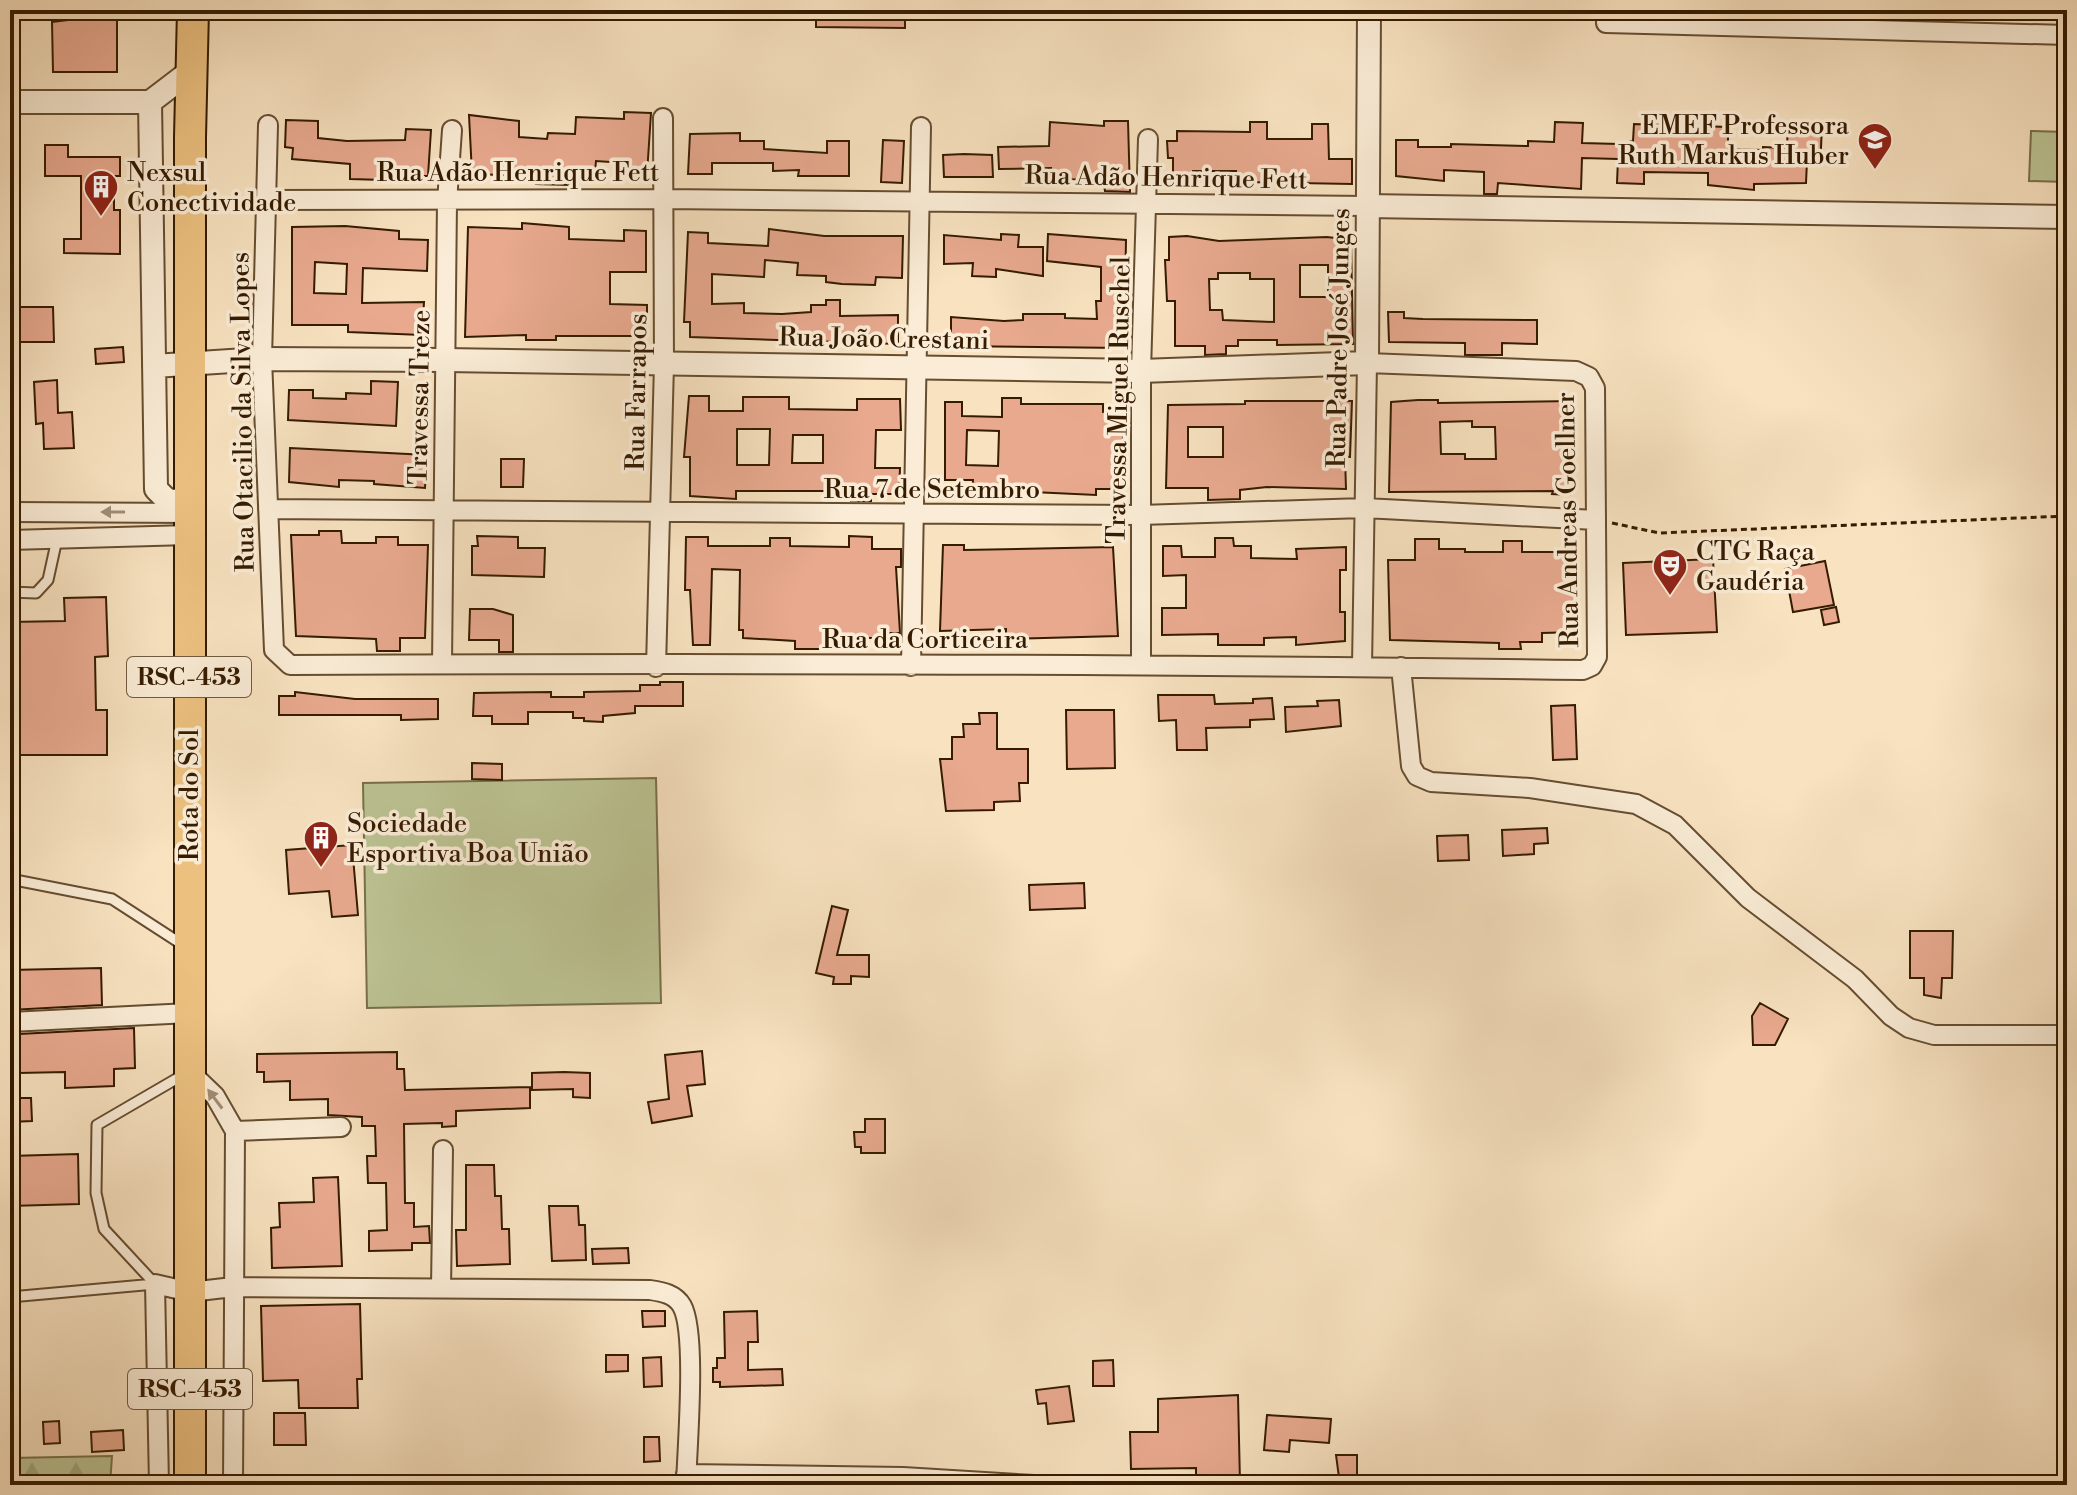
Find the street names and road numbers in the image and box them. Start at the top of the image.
street label: Rua Adão Henrique Fett [377,157,659,189]
street label: Rua Adão Henrique Fett [1024,160,1308,196]
street label: Rua Padre José Junges [1321,208,1357,468]
street label: Rua Otacilio da Silva Lopes [224,252,262,572]
street label: Travessa Miguel Ruschel [1100,256,1138,544]
street label: Travessa Treze [402,309,438,485]
street label: Rua Farrapos [620,313,654,471]
street label: Rua João Crestani [778,321,990,357]
street label: Rua Andreas Goellner [1550,392,1586,648]
street label: Rua 7 de Setembro [824,474,1040,506]
street label: Rua da Corticeira [822,624,1029,656]
road number: RSC-453 [127,657,251,697]
street label: Rota do Sol [174,729,206,861]
road number: RSC-453 [128,1369,252,1409]

